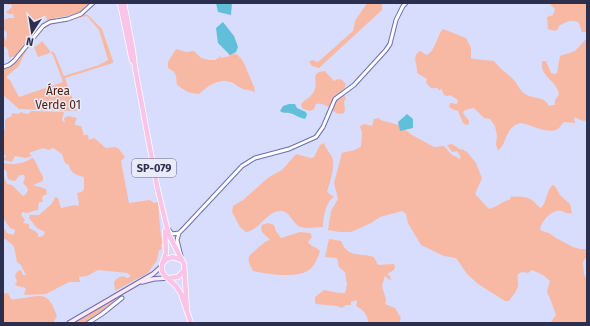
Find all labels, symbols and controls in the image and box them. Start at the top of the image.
north arrow [12,12,52,52]
text: N [25,34,35,48]
park label: Área Verde 01 [35,83,81,112]
road number: SP-079 [132,159,176,177]

